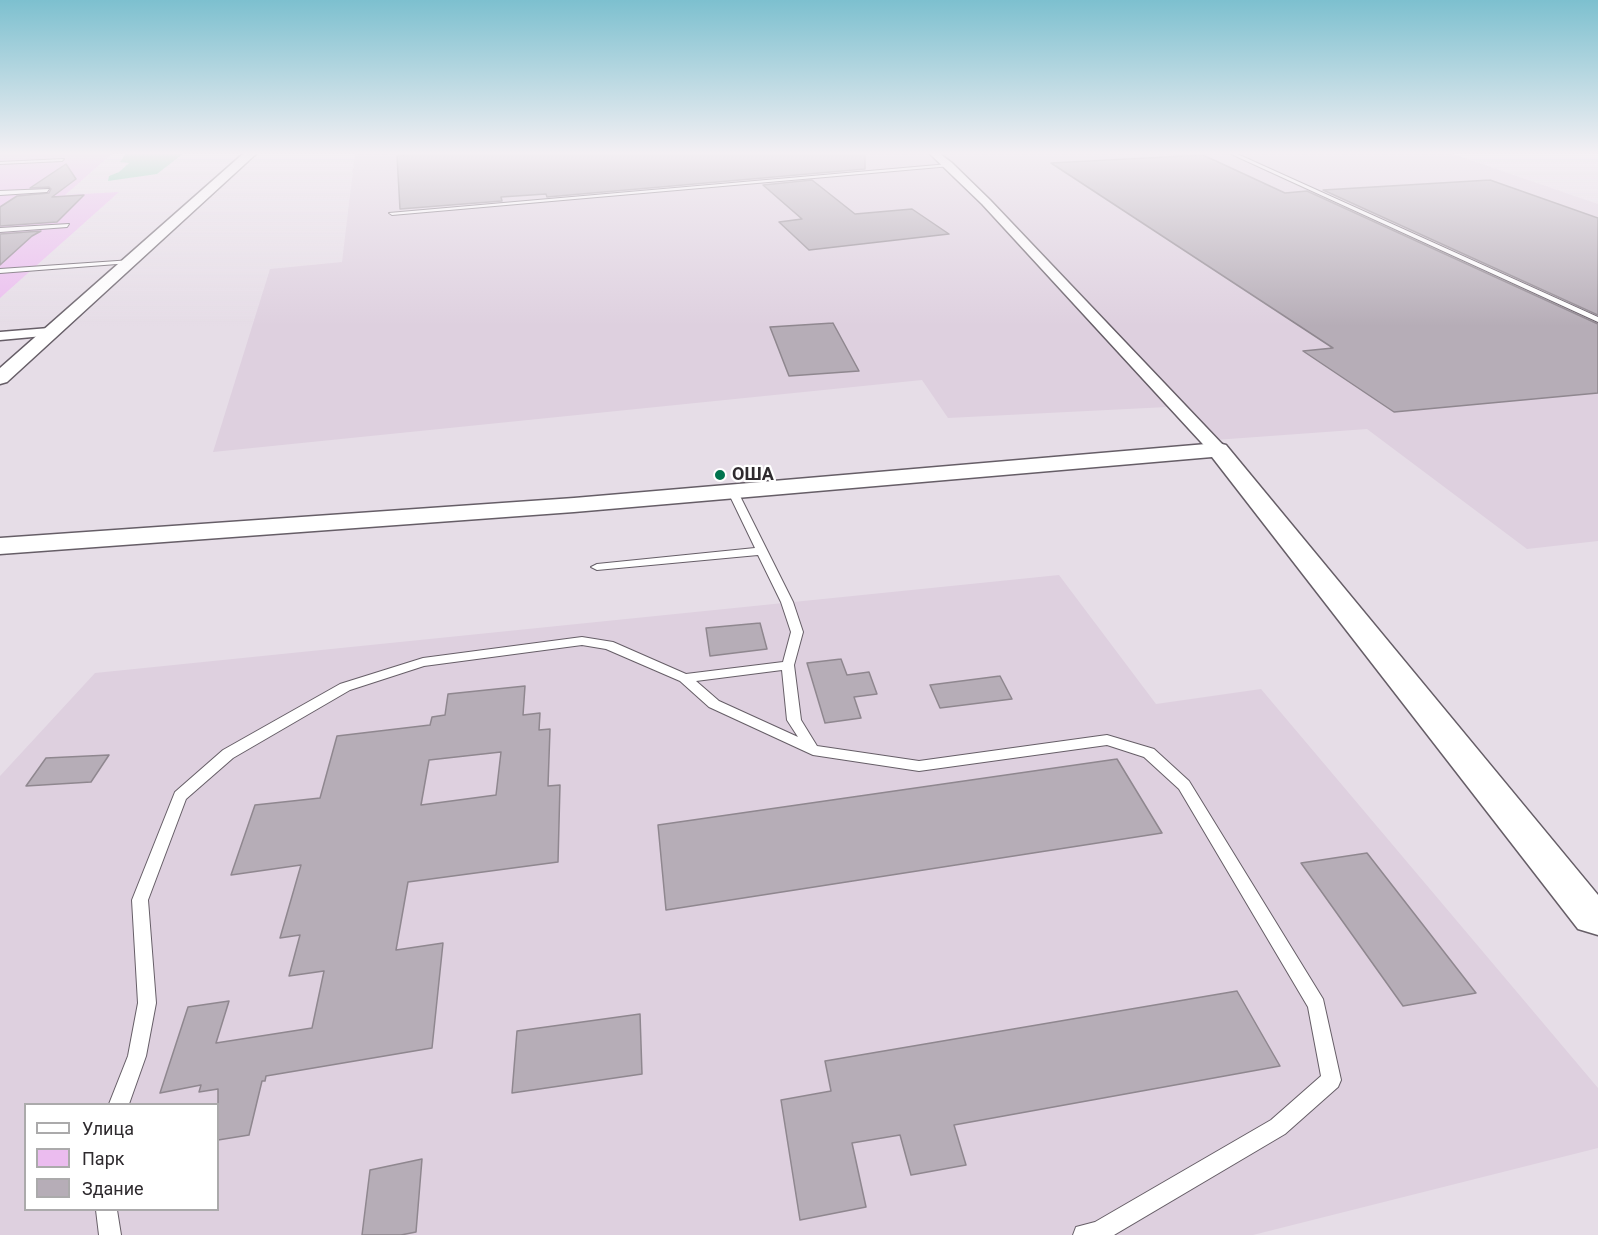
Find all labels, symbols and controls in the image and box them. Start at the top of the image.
place label: ОША [732,464,774,486]
marker: ОША [713,468,727,482]
legend [24,1103,219,1211]
text: Улица [82,1118,134,1139]
text: Парк [82,1148,124,1169]
text: Здание [82,1178,144,1199]

